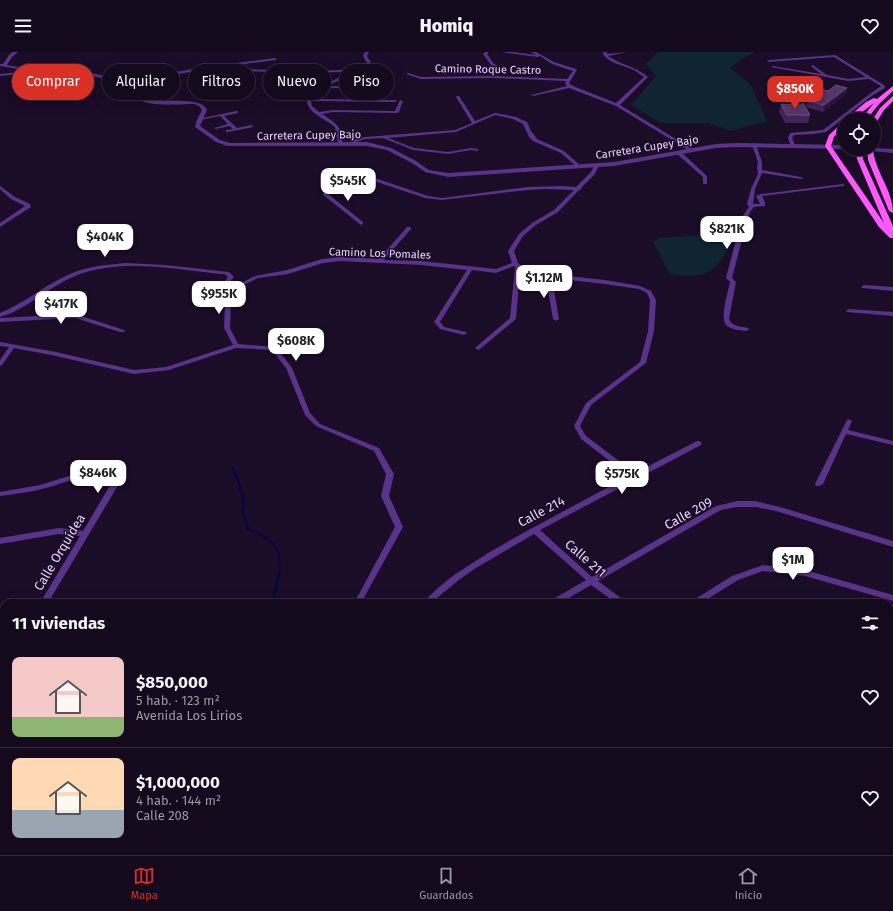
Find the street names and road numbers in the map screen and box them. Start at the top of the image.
street label: Camino Roque Castro [435,62,541,77]
street label: Carretera Cupey Bajo [257,128,361,143]
street label: Carretera Cupey Bajo [595,133,699,162]
street label: Camino Los Pomales [329,245,431,262]
street label: Calle 214 [515,493,567,530]
street label: Calle 209 [662,494,715,533]
street label: Calle Orquídea [31,511,88,593]
street label: Calle 211 [562,537,609,580]

